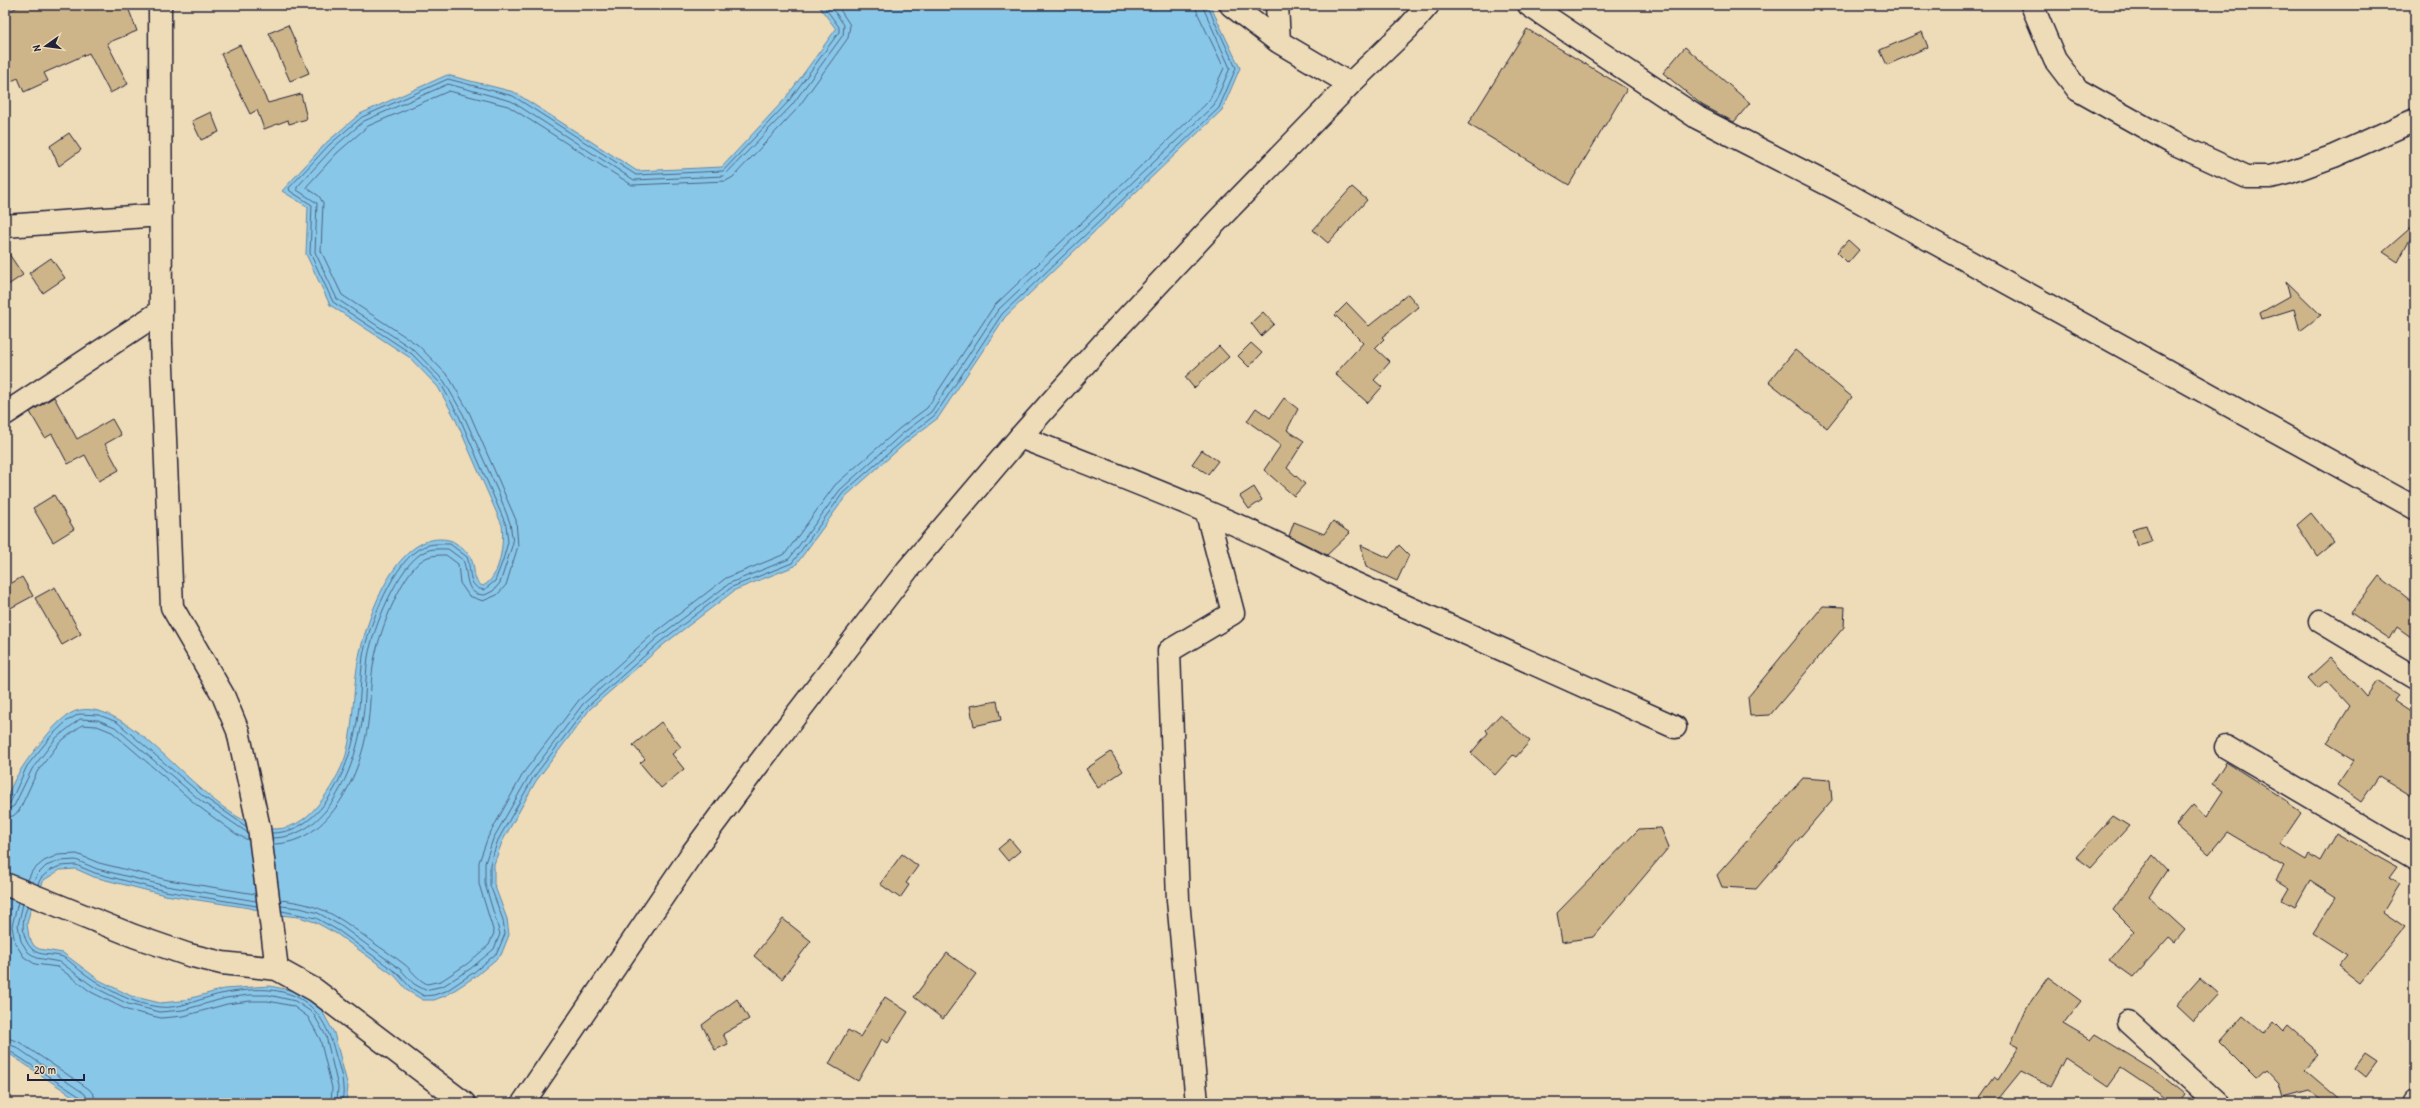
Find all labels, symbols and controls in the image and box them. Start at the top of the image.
north arrow [26,26,66,66]
text: N [29,44,44,53]
scale bar [28,1056,84,1082]
text: 20 m [34,1061,56,1078]

